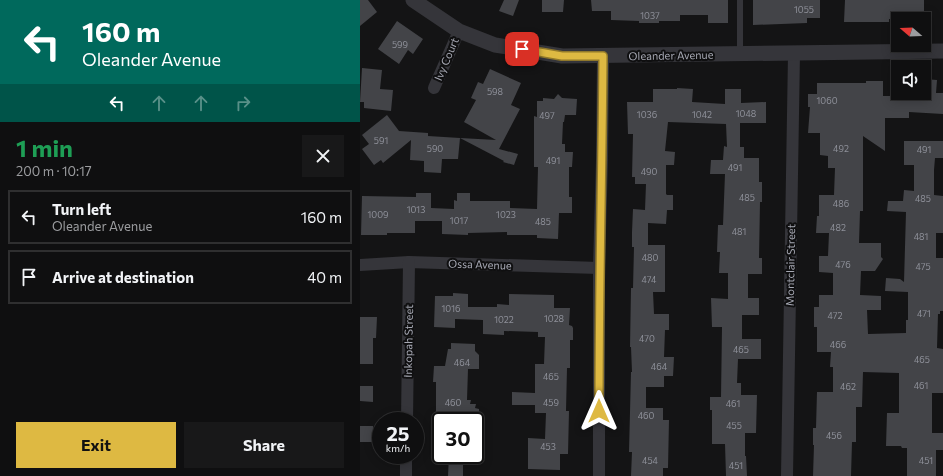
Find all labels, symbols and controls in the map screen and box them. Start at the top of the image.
house number: 1055 [794,4,814,15]
house number: 1037 [640,10,660,21]
north arrow [891,12,931,52]
map controls [891,12,931,100]
text: 160 m [82,14,160,48]
icon: left [16,16,68,68]
pin [505,32,539,66]
street label: Ivy Court [431,35,461,83]
icon: arrive [511,38,533,60]
house number: 599 [392,39,408,50]
text: Oleander Avenue [82,48,221,70]
street label: Oleander Avenue [628,48,714,62]
button: sound [891,60,931,100]
house number: 598 [487,86,503,97]
icon: left [106,92,128,114]
icon: ahead [148,92,170,114]
icon: ahead [190,92,212,114]
icon: right [232,92,254,114]
house number: 1060 [816,95,838,106]
house number: 1048 [736,108,756,119]
house number: 1036 [637,109,657,120]
house number: 1042 [692,109,712,120]
house number: 497 [539,110,555,121]
text: 1 min [16,133,73,162]
button: close [302,135,344,177]
house number: 591 [374,135,388,146]
house number: 590 [427,143,443,154]
house number: 492 [833,143,849,154]
house number: 491 [917,144,931,155]
house number: 491 [546,155,560,166]
house number: 491 [728,162,742,173]
text: 200 m · 10:17 [16,163,92,179]
house number: 490 [641,166,657,177]
house number: 485 [739,192,755,203]
house number: 485 [915,193,931,204]
house number: 486 [833,198,849,209]
text: Turn left [52,200,111,218]
house number: 1013 [407,204,425,215]
icon: left [18,206,40,228]
text: 160 m [301,208,342,226]
house number: 1009 [367,209,389,220]
house number: 1023 [496,209,516,220]
house number: 1017 [450,215,468,226]
house number: 485 [535,216,551,227]
text: Oleander Avenue [52,218,152,234]
house number: 482 [830,222,846,233]
street label: Montclair Street [783,223,797,306]
house number: 481 [732,226,746,237]
house number: 481 [914,231,928,242]
house number: 480 [642,252,658,263]
street label: Ossa Avenue [448,256,512,272]
house number: 476 [835,259,851,270]
house number: 475 [915,261,931,272]
icon: arrive [18,266,40,288]
text: Arrive at destination [52,268,194,286]
text: 40 m [307,268,342,286]
house number: 474 [642,274,657,285]
house number: 1016 [441,303,461,314]
street label: Inkopah Street [401,304,415,378]
house number: 471 [917,308,931,319]
house number: 472 [828,310,842,321]
house number: 1028 [544,313,564,324]
house number: 1022 [494,314,514,325]
house number: 470 [639,333,655,344]
house number: 466 [830,339,846,350]
house number: 465 [733,344,749,355]
house number: 465 [914,354,930,365]
house number: 464 [454,357,471,368]
house number: 464 [651,361,668,372]
house number: 465 [543,371,559,382]
house number: 461 [914,380,928,391]
house number: 462 [840,381,856,392]
position arrow [578,390,620,432]
house number: 460 [445,397,461,408]
house number: 459 [543,397,559,408]
house number: 461 [726,398,740,409]
house number: 460 [638,410,654,421]
speed limit sign: 30 [432,412,484,464]
house number: 455 [726,420,742,431]
text: 25 [386,421,410,445]
button: Exit [16,422,176,468]
button: Share [184,422,344,468]
house number: 456 [826,430,842,441]
house number: 453 [540,441,556,452]
text: km/h [386,442,410,454]
house number: 454 [642,455,659,466]
house number: 451 [919,455,933,466]
house number: 451 [729,460,743,471]

